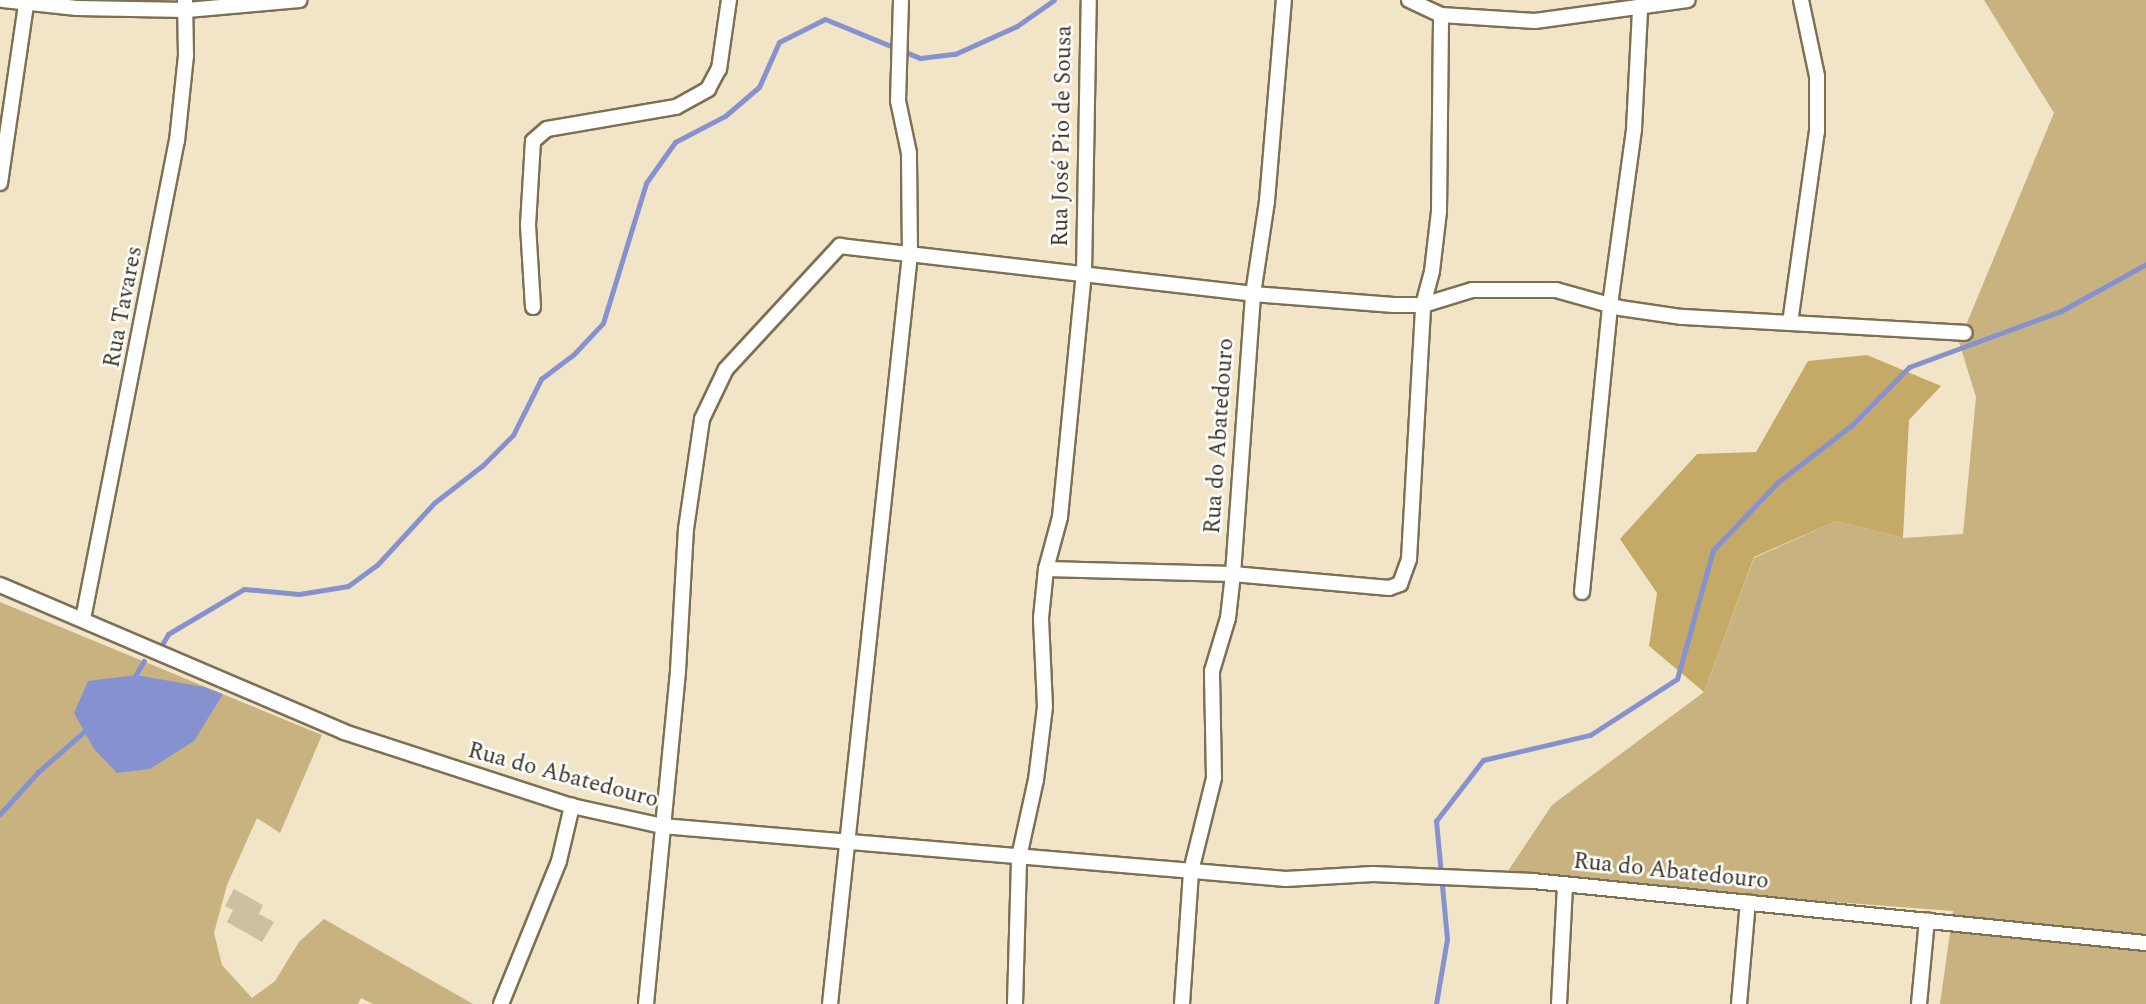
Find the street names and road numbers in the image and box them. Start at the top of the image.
street label: Rua José Pio de Sousa [1047,25,1079,247]
street label: Rua Tavares [99,244,149,370]
street label: Rua do Abatedouro [1199,337,1241,535]
street label: Rua do Abatedouro [465,737,661,815]
street label: Rua do Abatedouro [1572,848,1770,896]

